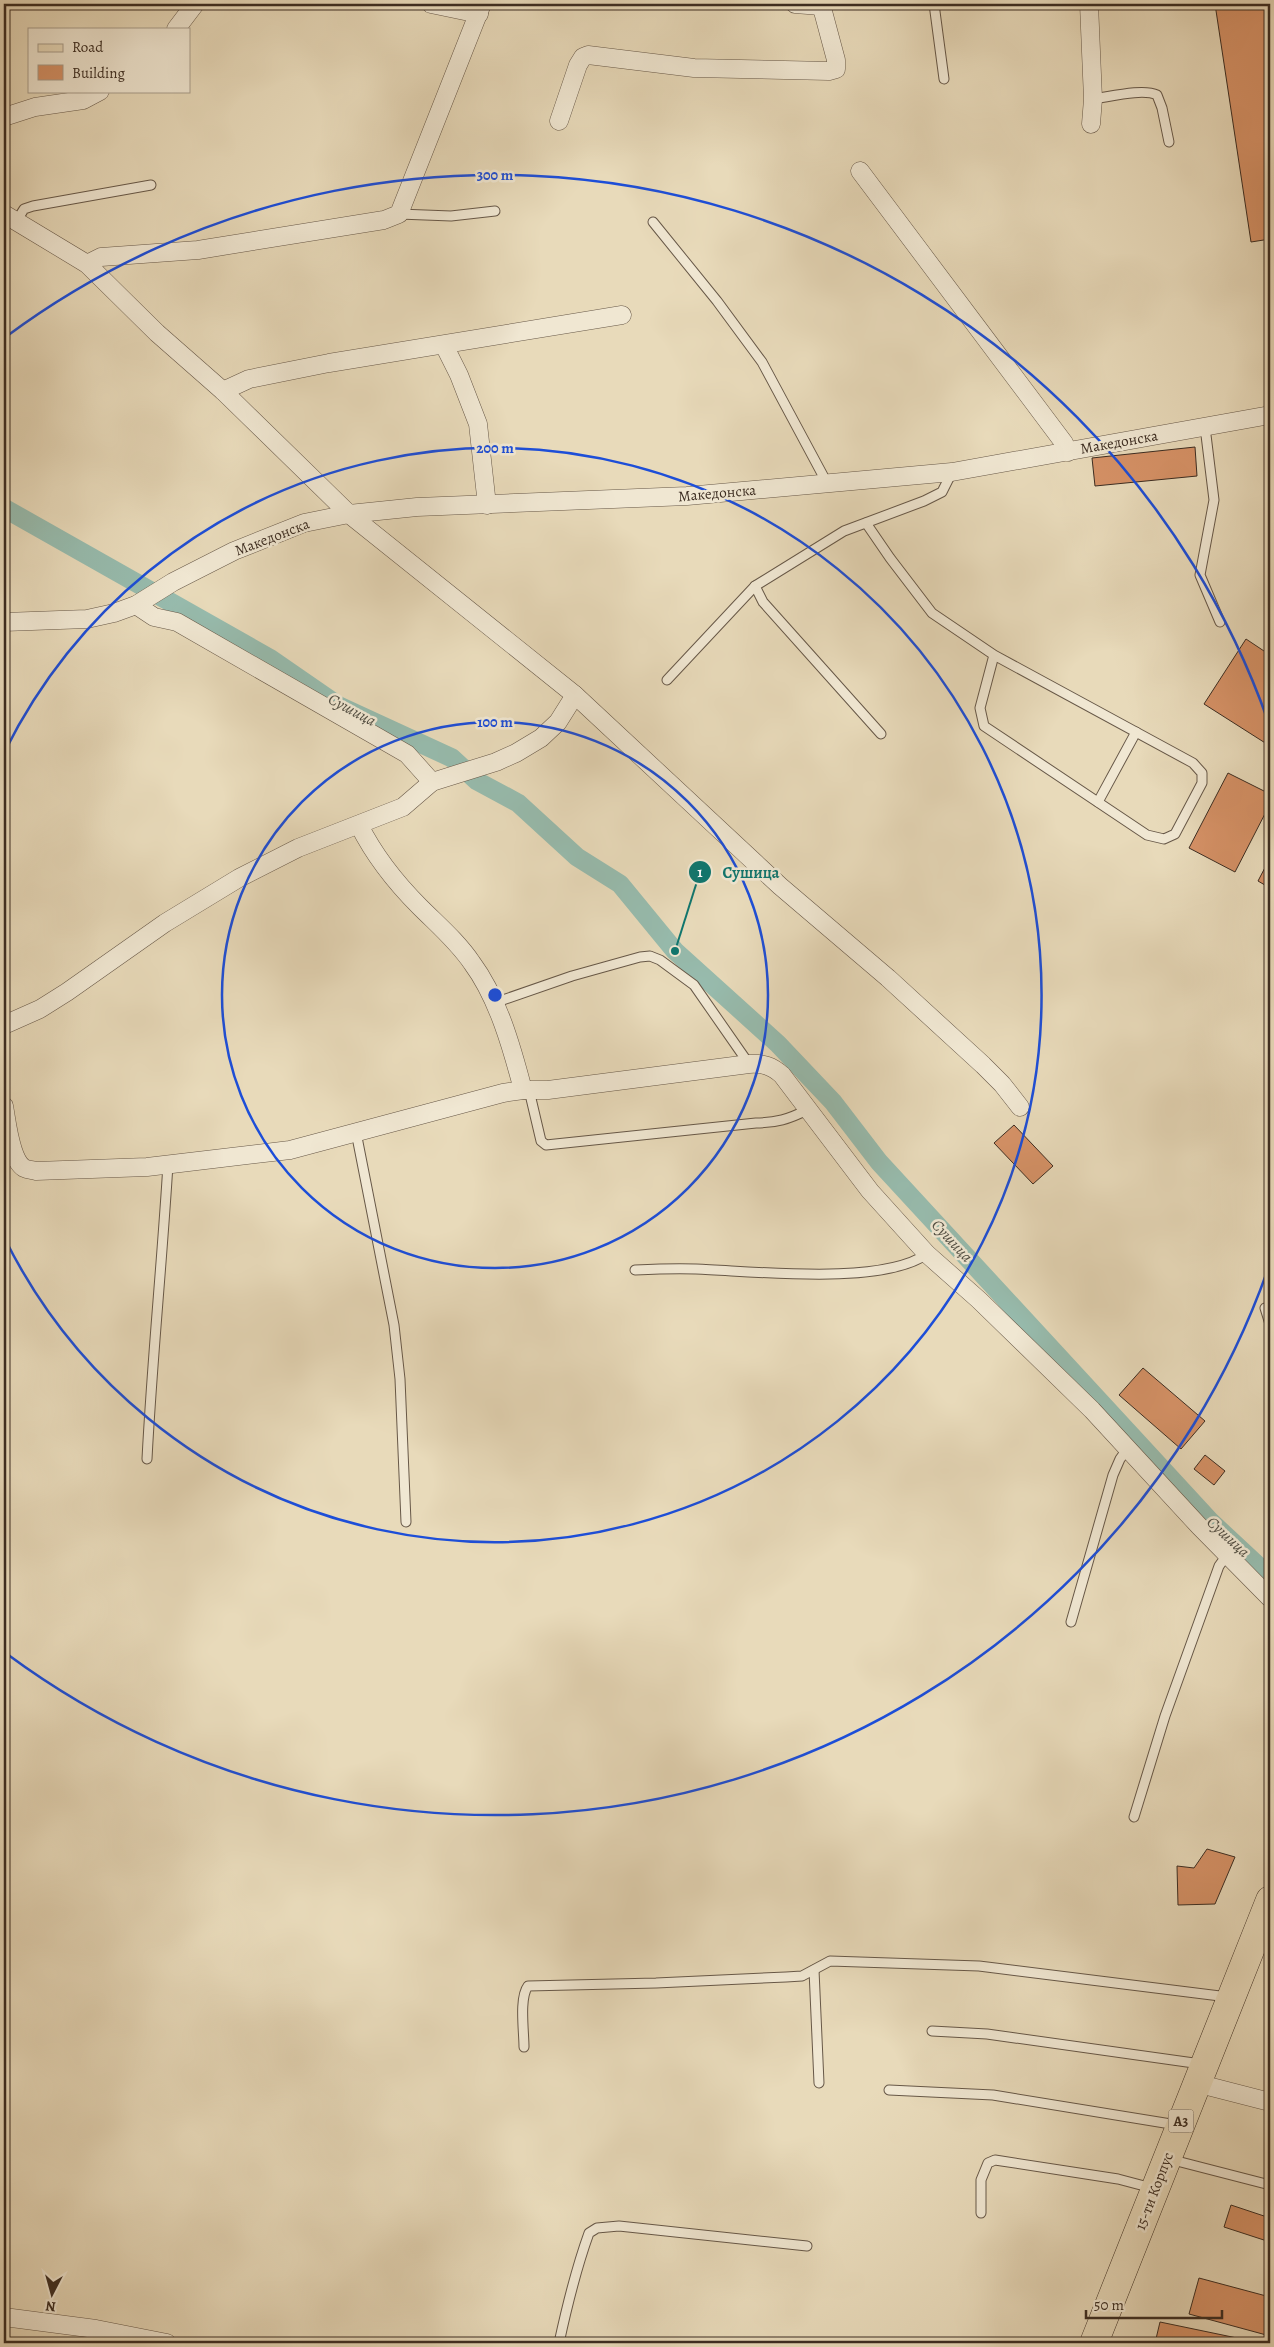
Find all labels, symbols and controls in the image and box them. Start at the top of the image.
legend [28,28,190,92]
text: Road [72,37,104,57]
text: Building [72,63,125,83]
text: 300 m [477,165,514,185]
street label: Македонска [1079,425,1159,459]
text: 200 m [476,438,514,458]
street label: Македонска [677,480,757,506]
street label: Македонска [232,514,312,560]
water label: Сушица [324,688,380,732]
text: 100 m [477,712,513,732]
callout: Сушица [688,856,790,887]
text: 1 [697,862,703,882]
text: Сушица [723,862,780,884]
centre of rings [486,986,504,1004]
water label: Сушица [926,1215,978,1267]
water label: Сушица [1202,1511,1254,1563]
road number: A3 [1168,2110,1194,2132]
street label: 15-ти Корпус [1130,2149,1178,2233]
north arrow [28,2270,78,2320]
scale bar [1086,2287,1223,2319]
text: 50 m [1094,2295,1124,2315]
text: N [45,2296,57,2316]

